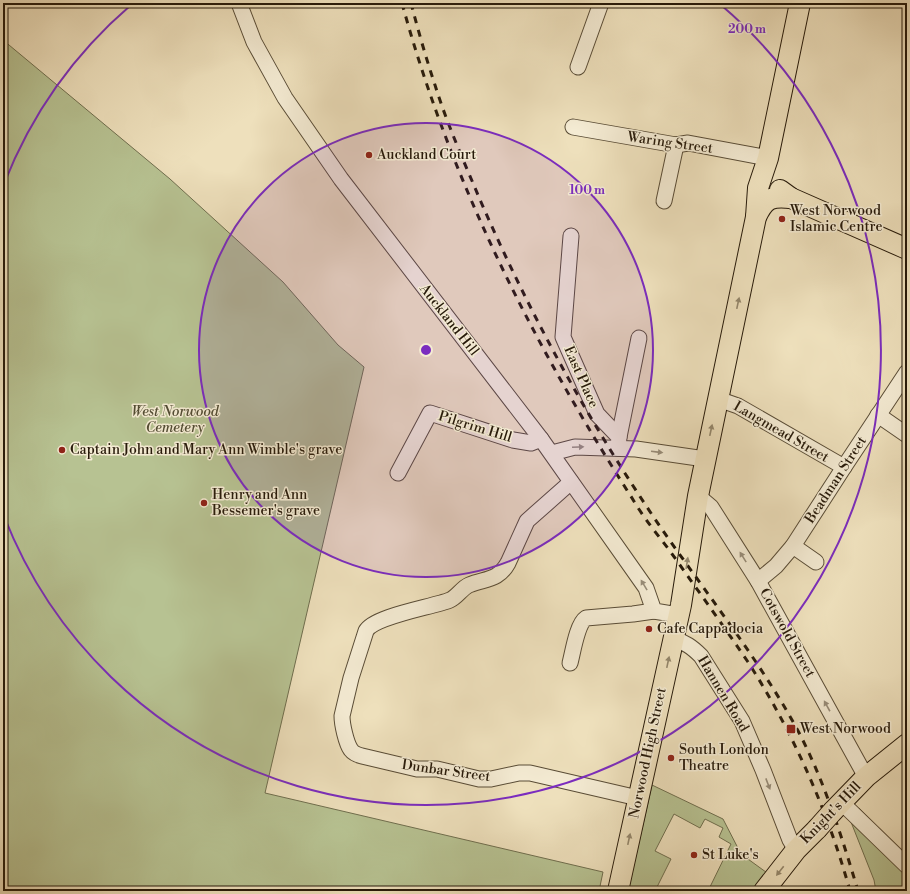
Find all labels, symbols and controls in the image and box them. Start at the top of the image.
text: 200 m [728,22,766,37]
street label: Waring Street [625,128,714,158]
place label: Auckland Court [376,146,476,164]
marker: Auckland Court [364,150,374,160]
text: 100 m [569,183,605,198]
place label: West Norwood Islamic Centre [789,202,883,236]
marker: West Norwood Islamic Centre [777,214,787,224]
street label: Auckland Hill [415,280,483,360]
one-way arrow [736,297,742,309]
centre of rings [419,343,433,357]
street label: East Place [559,343,603,411]
street label: Langmead Street [730,397,832,467]
park label: West Norwood Cemetery [131,403,220,437]
street label: Pilgrim Hill [436,407,514,447]
one-way arrow [709,424,715,436]
street label: Beadman Street [801,433,871,528]
place label: Captain John and Mary Ann Wimble's grave [70,441,342,459]
one-way arrow [572,444,584,451]
marker: Captain John and Mary Ann Wimble's grave [57,445,67,455]
one-way arrow [650,449,663,455]
place label: Henry and Ann Bessemer's grave [211,486,320,520]
marker: Henry and Ann Bessemer's grave [199,498,209,508]
one-way arrow [739,551,746,562]
one-way arrow [684,556,690,569]
one-way arrow [640,579,647,591]
street label: Cotswold Street [755,585,819,681]
place label: Cafe Cappadocia [657,620,764,638]
marker: Cafe Cappadocia [644,624,654,634]
street label: Hannen Road [693,653,753,735]
one-way arrow [666,656,672,668]
street label: Norwood High Street [625,686,671,820]
one-way arrow [824,700,830,712]
place label: West Norwood [799,720,891,738]
marker: West Norwood [785,723,797,735]
place label: South London Theatre [679,741,770,775]
marker: South London Theatre [666,753,676,763]
street label: Dunbar Street [401,756,491,786]
street label: Knight's Hill [797,778,865,848]
one-way arrow [766,779,772,791]
one-way arrow [627,833,633,845]
place label: St Luke's [702,846,759,864]
marker: St Luke's [689,850,699,860]
one-way arrow [776,865,785,876]

